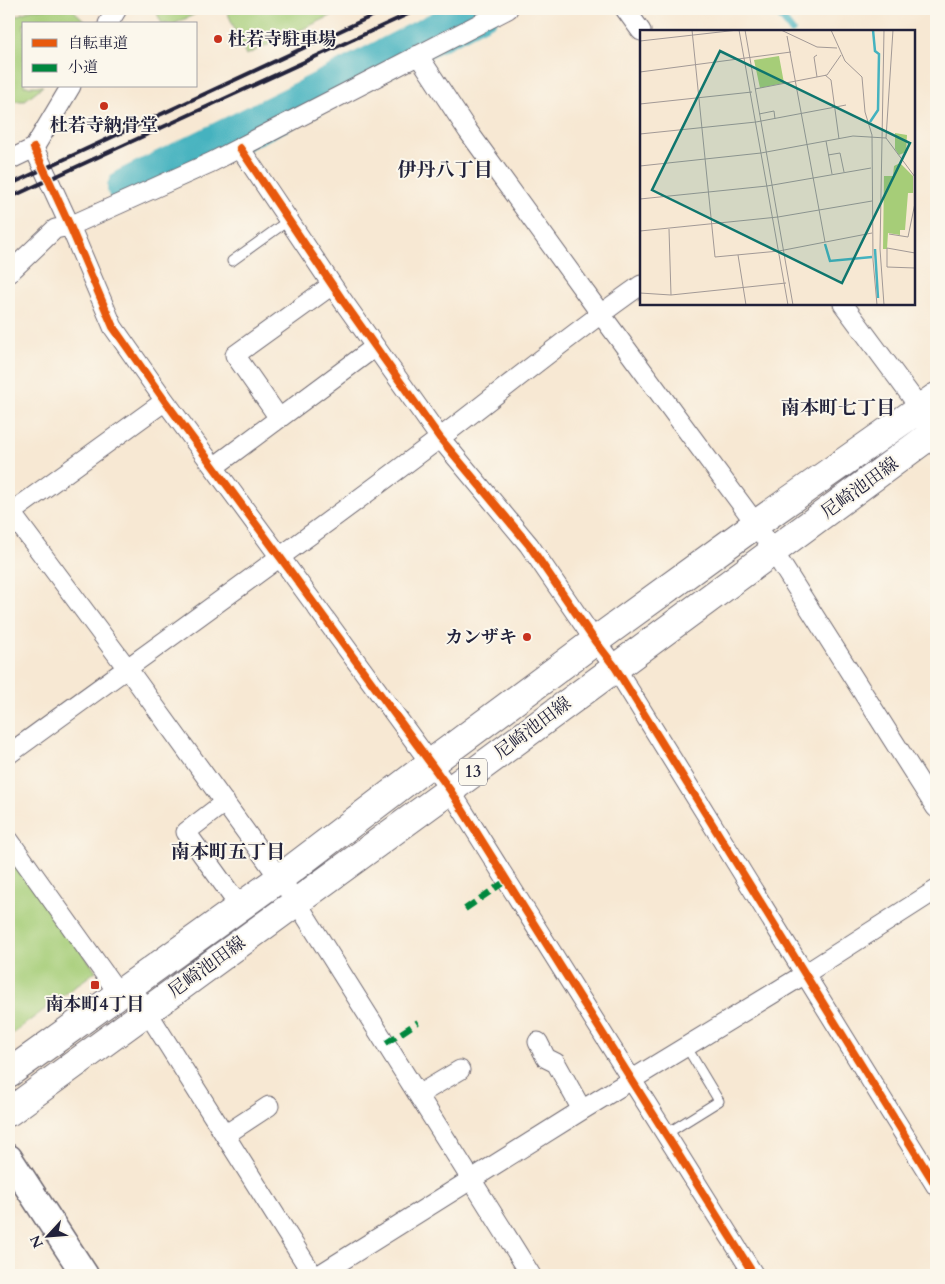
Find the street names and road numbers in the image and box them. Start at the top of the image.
street label: 尼崎池田線 [816,451,904,525]
street label: 尼崎池田線 [490,691,576,765]
road number: 13 [459,759,487,786]
street label: 尼崎池田線 [163,930,251,1004]

